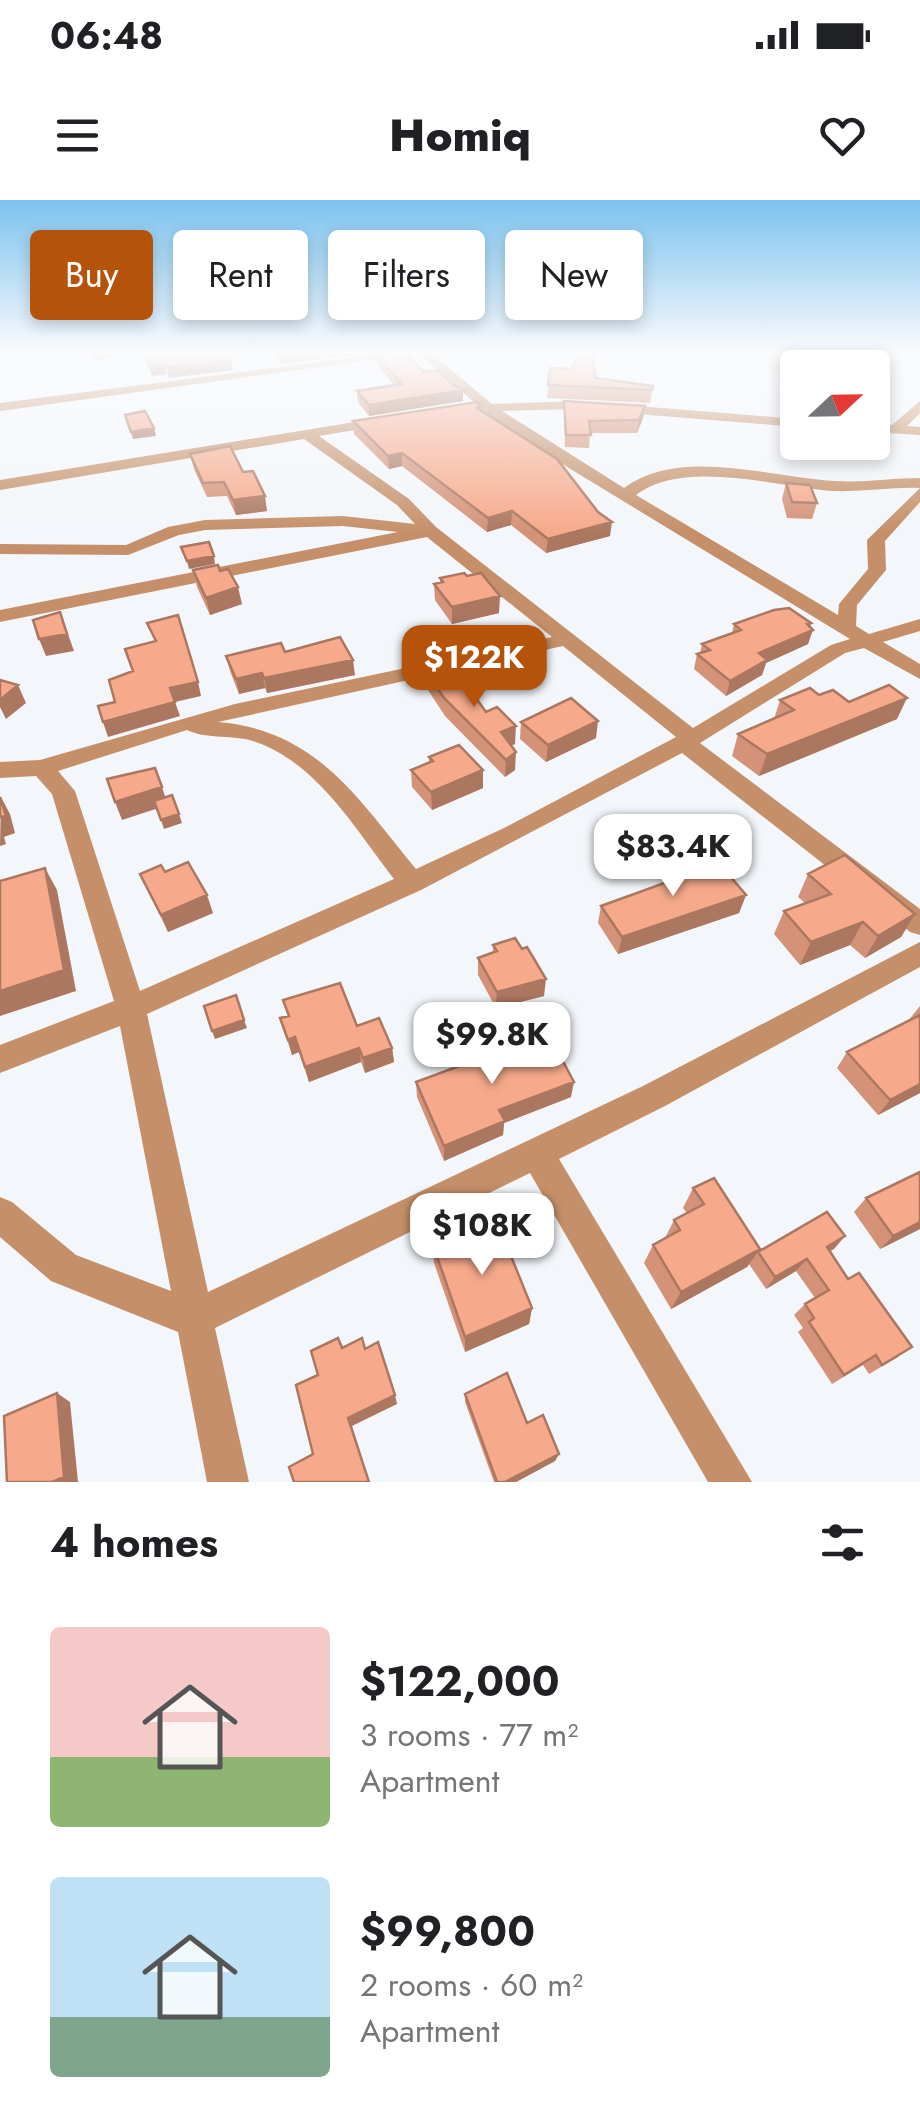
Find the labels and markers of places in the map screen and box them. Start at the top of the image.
pin: $122K [404,625,544,710]
pin: $83.4K [592,814,754,899]
pin: $99.8K [411,1002,573,1087]
pin: $108K [412,1193,552,1278]

